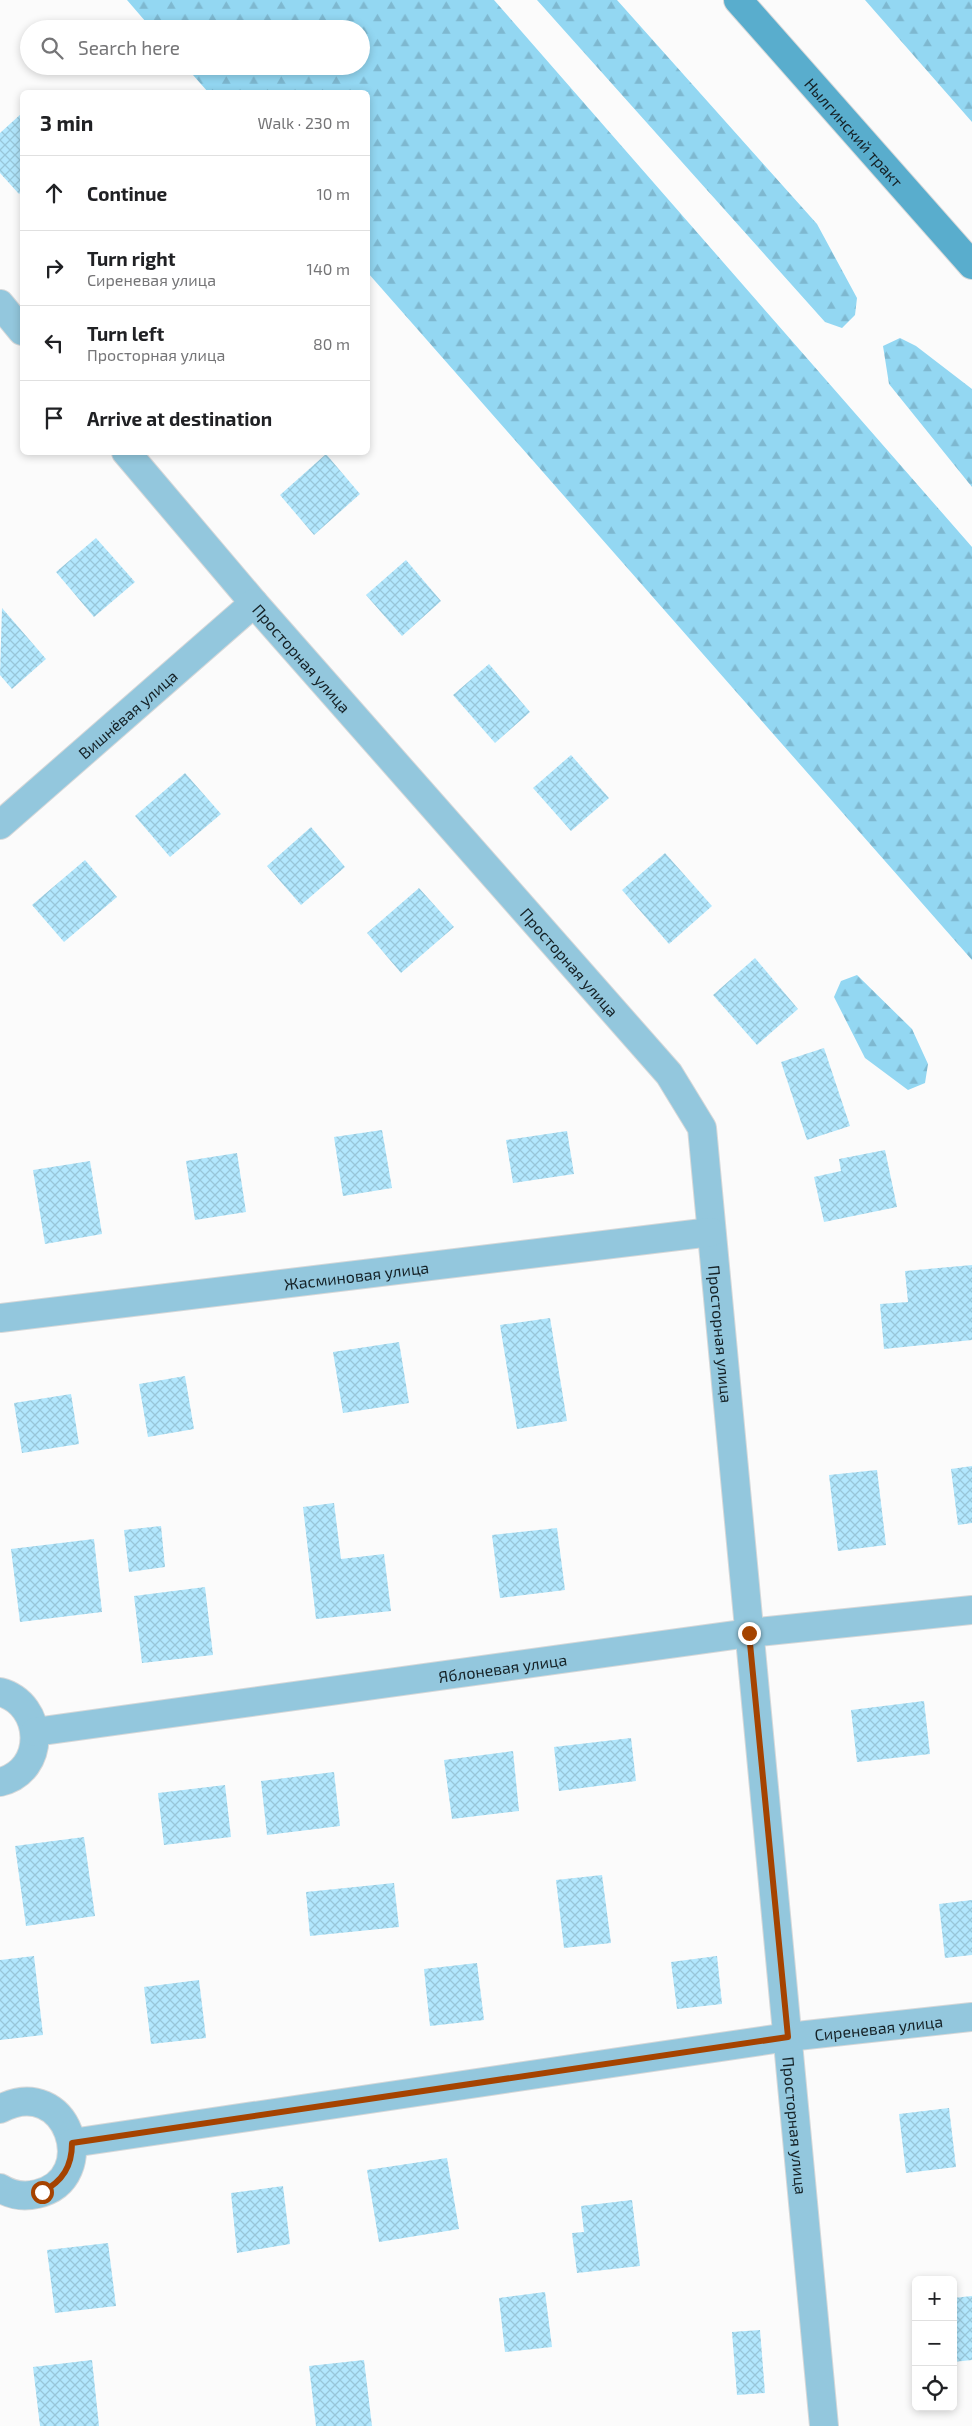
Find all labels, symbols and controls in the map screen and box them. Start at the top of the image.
search box [20,20,370,75]
icon: search [38,34,66,62]
text: Search here [78,36,180,59]
street label: Нылгинский тракт [801,74,908,190]
text: 3 min [40,110,93,135]
text: Walk · 230 m [257,113,350,132]
icon: ahead [40,179,68,207]
text: Continue [87,182,167,205]
text: 10 m [316,184,350,203]
text: Turn right [87,247,175,270]
icon: right [40,254,68,282]
text: 140 m [307,259,350,278]
text: Сиреневая улица [87,270,216,289]
text: Turn left [87,322,164,345]
icon: left [40,329,68,357]
text: 80 m [313,334,350,353]
text: Просторная улица [87,345,225,364]
icon: arrive [40,404,68,432]
text: Arrive at destination [87,407,272,430]
street label: Просторная улица [249,600,355,716]
street label: Вишнёвая улица [74,666,181,762]
street label: Просторная улица [517,903,623,1020]
street label: Жасминовая улица [283,1257,430,1293]
street label: Просторная улица [705,1264,737,1404]
route end [738,1622,761,1645]
street label: Яблоневая улица [437,1649,568,1686]
street label: Сиреневая улица [813,2011,944,2044]
street label: Просторная улица [780,2056,812,2195]
route start [31,2181,54,2204]
map controls [912,2276,957,2411]
button: + [912,2276,957,2321]
button: − [912,2321,957,2366]
button: locate [912,2366,957,2411]

